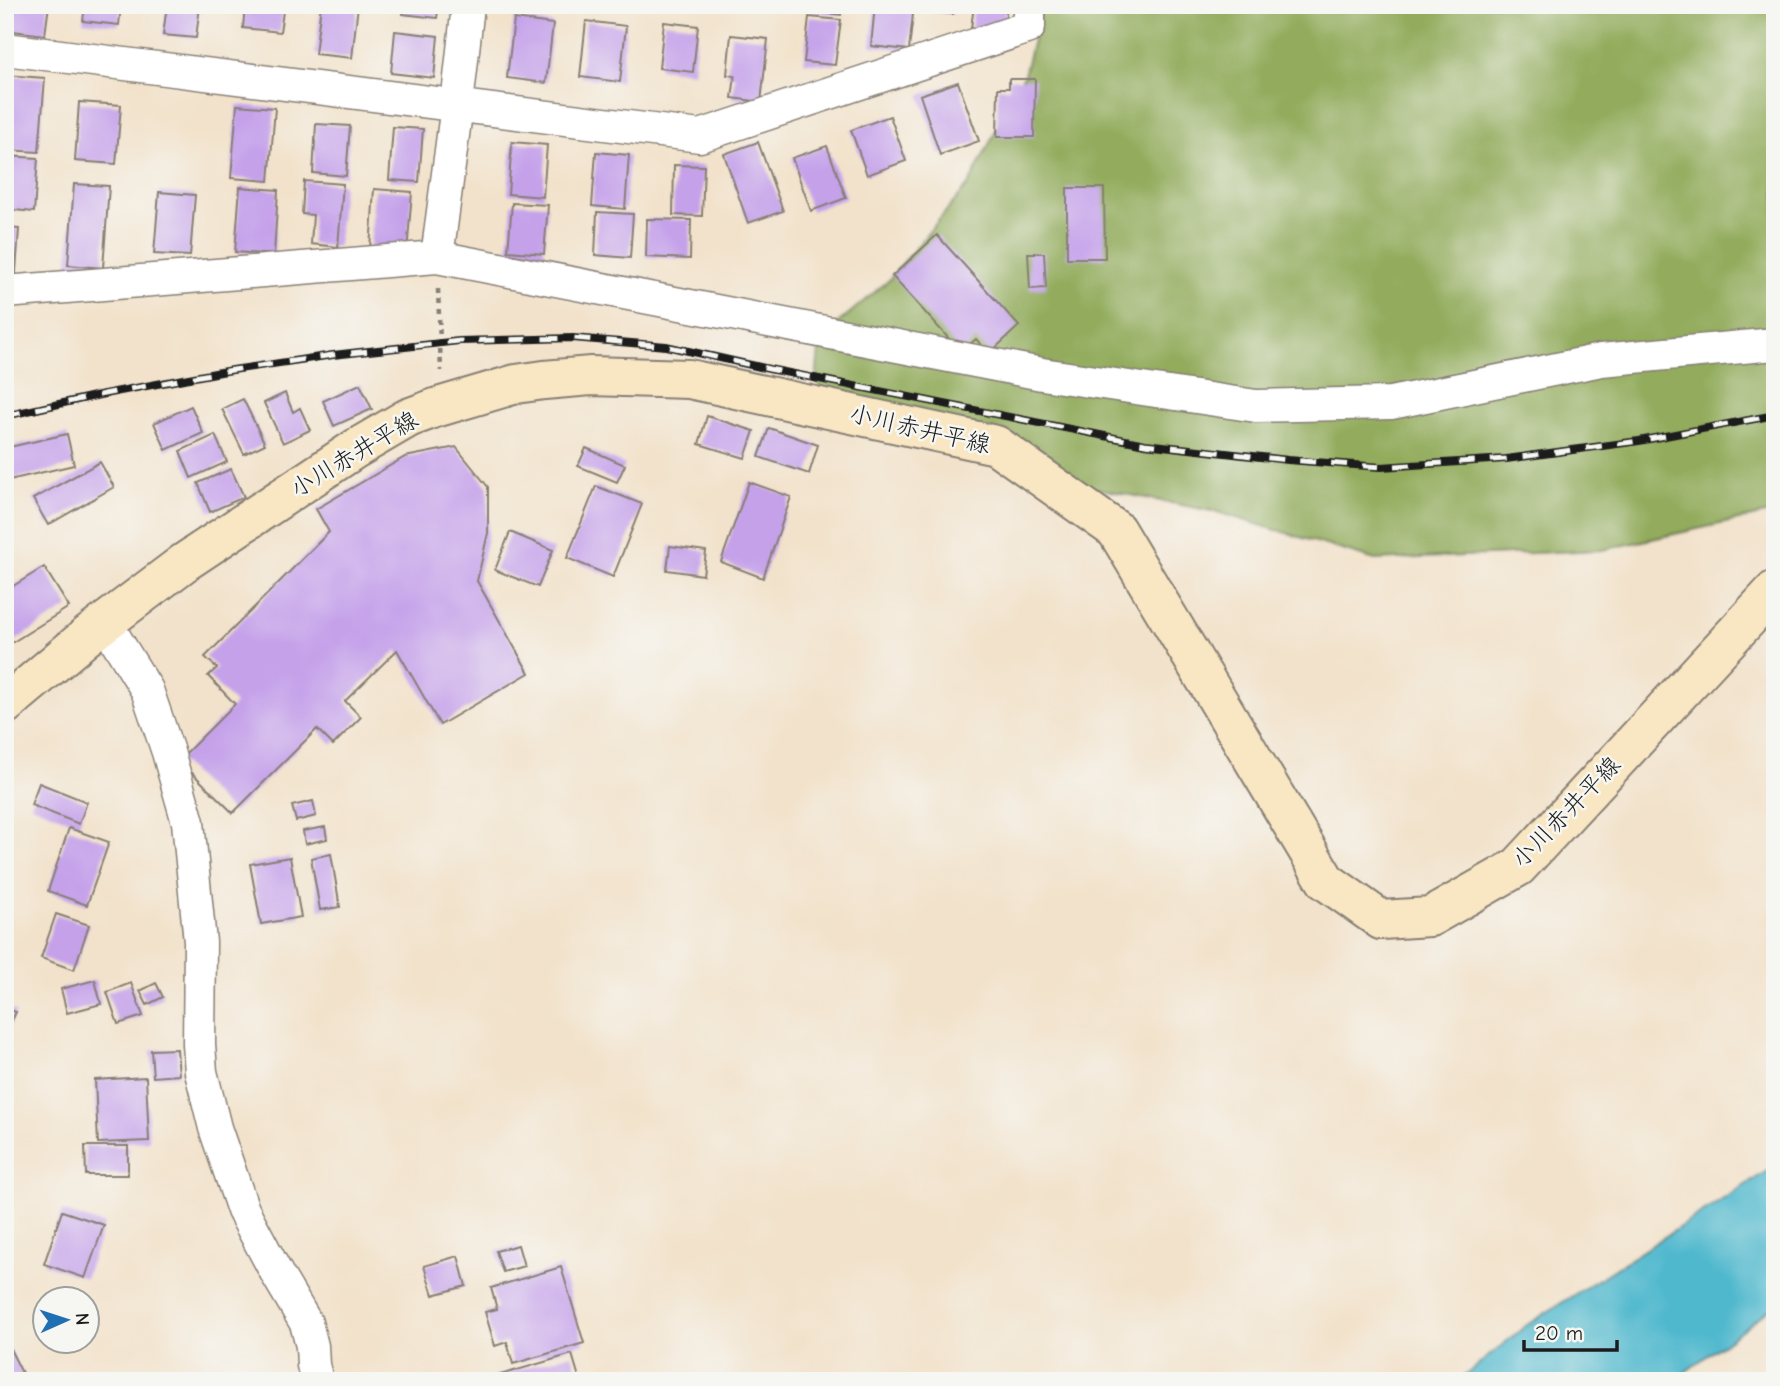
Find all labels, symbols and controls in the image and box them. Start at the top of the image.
street label: 小川赤井平線 [847,399,993,459]
street label: 小川赤井平線 [285,405,423,503]
street label: 小川赤井平線 [1506,750,1626,874]
north arrow [32,1284,102,1354]
scale bar [1524,1309,1617,1353]
text: N [71,1312,93,1326]
text: 20 m [1535,1321,1583,1345]

